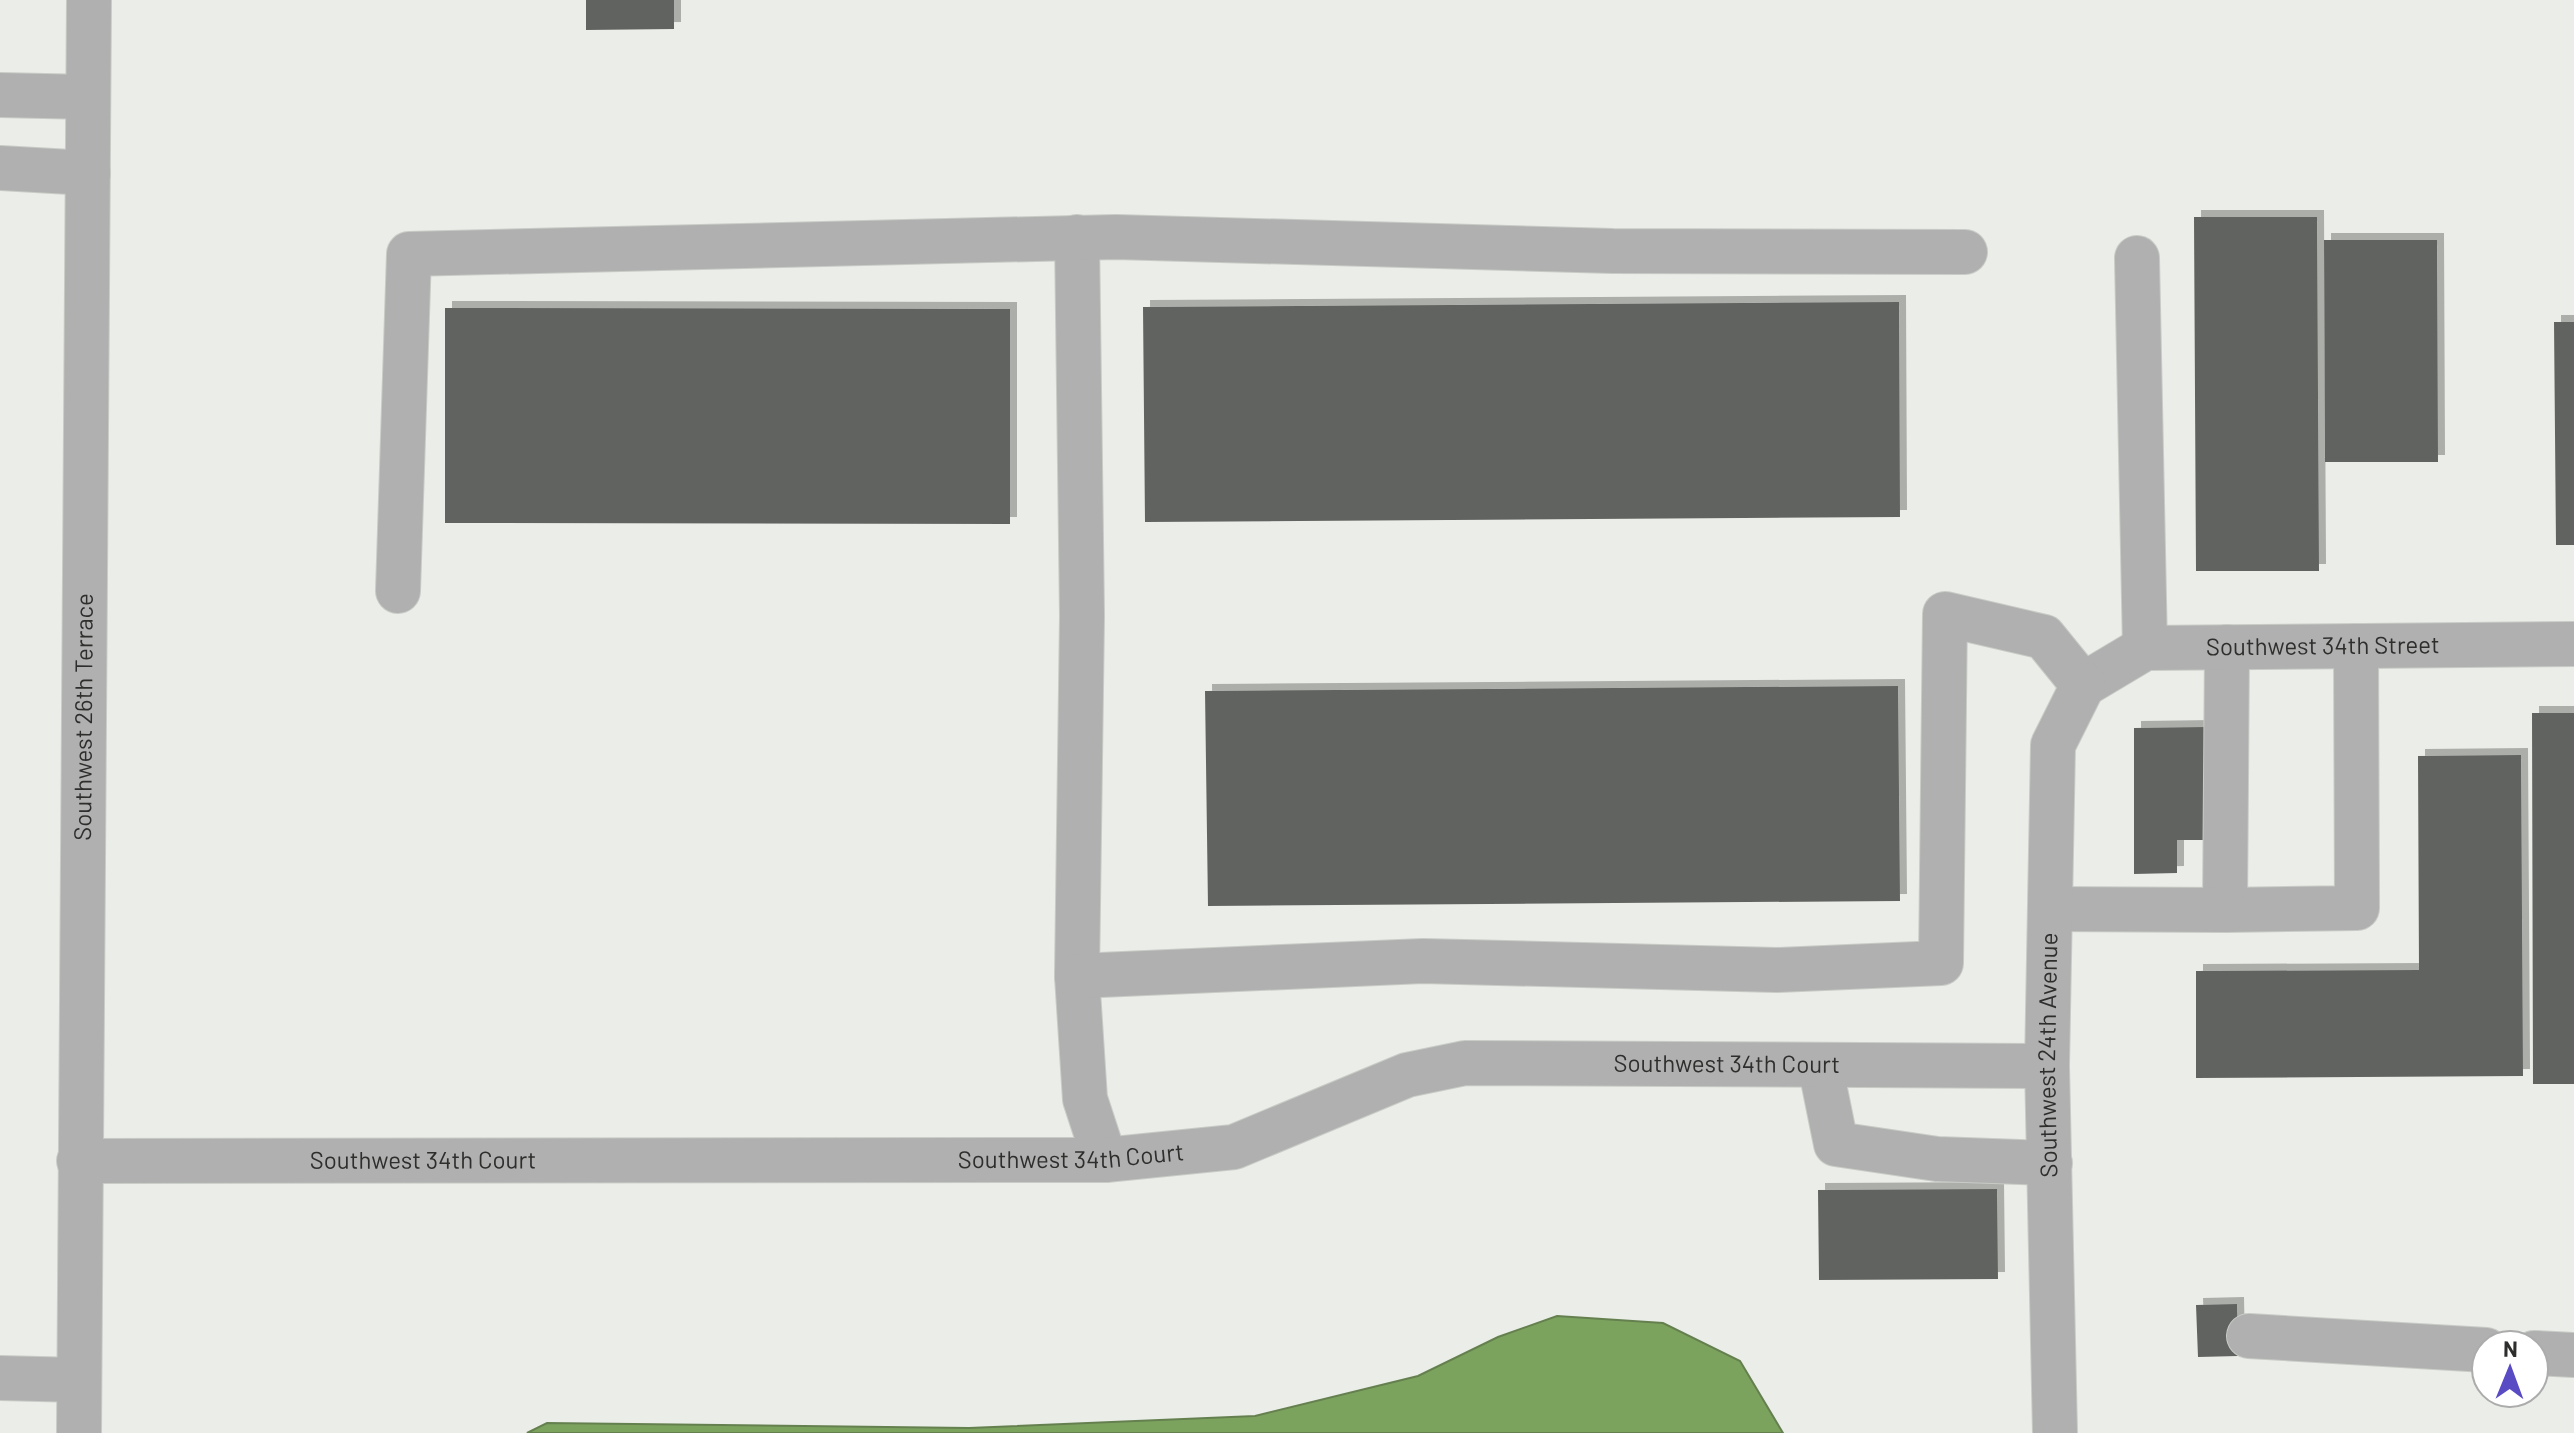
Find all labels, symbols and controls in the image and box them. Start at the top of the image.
street label: Southwest 26th Terrace [67,593,98,841]
street label: Southwest 34th Street [2206,629,2440,660]
street label: Southwest 24th Avenue [2031,932,2062,1178]
street label: Southwest 34th Court [1613,1048,1840,1078]
street label: Southwest 34th Court [958,1136,1185,1173]
street label: Southwest 34th Court [310,1145,536,1174]
north arrow [2470,1329,2550,1409]
text: N [2503,1335,2518,1361]

